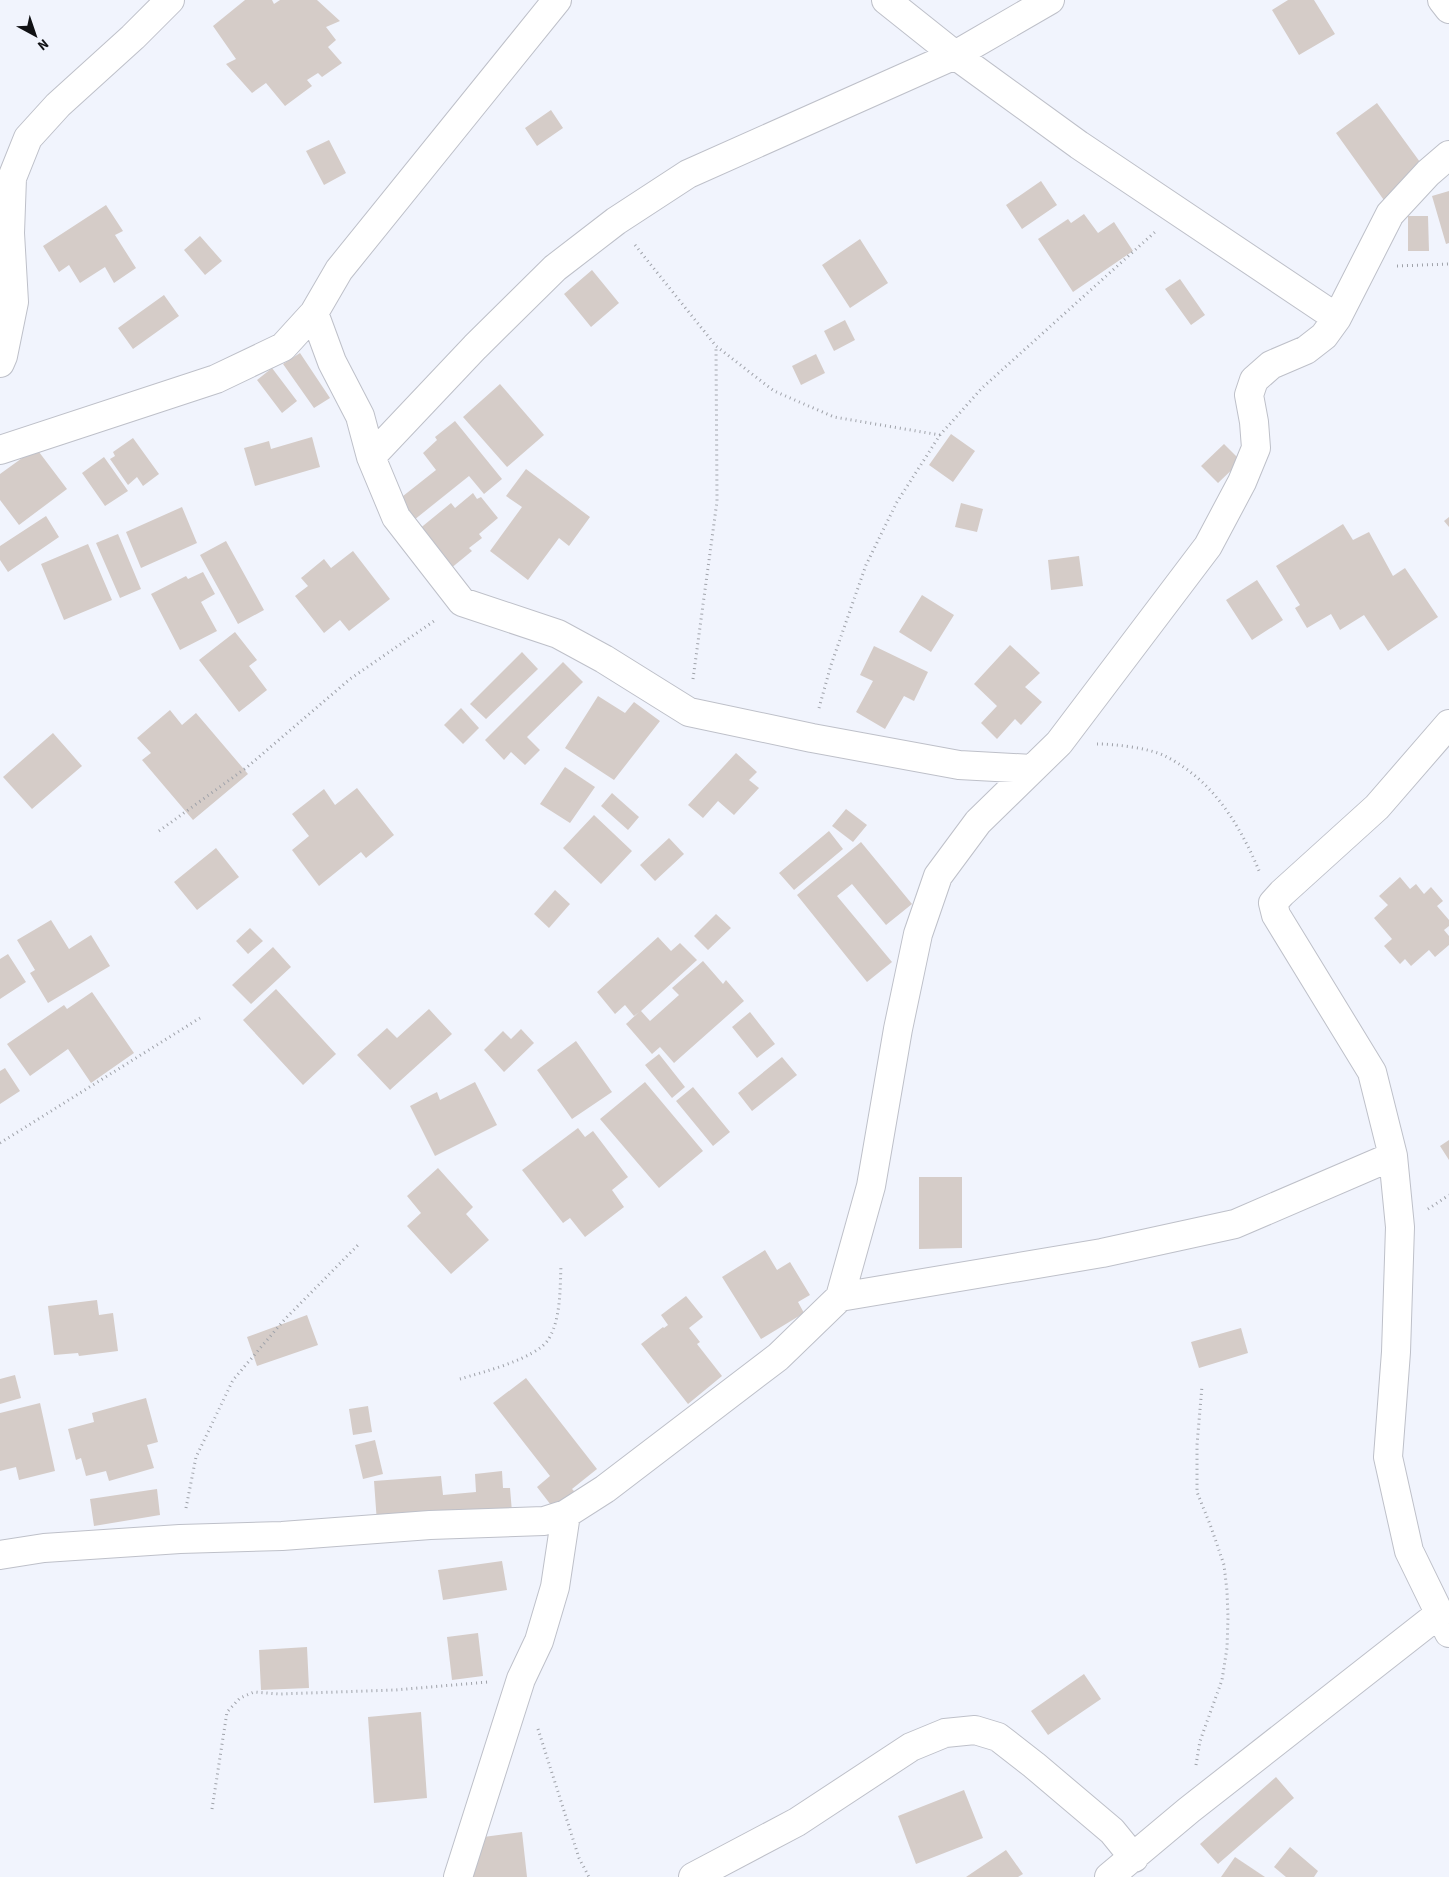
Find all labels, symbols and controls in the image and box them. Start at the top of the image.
north arrow [10,10,60,60]
text: N [33,34,53,55]

